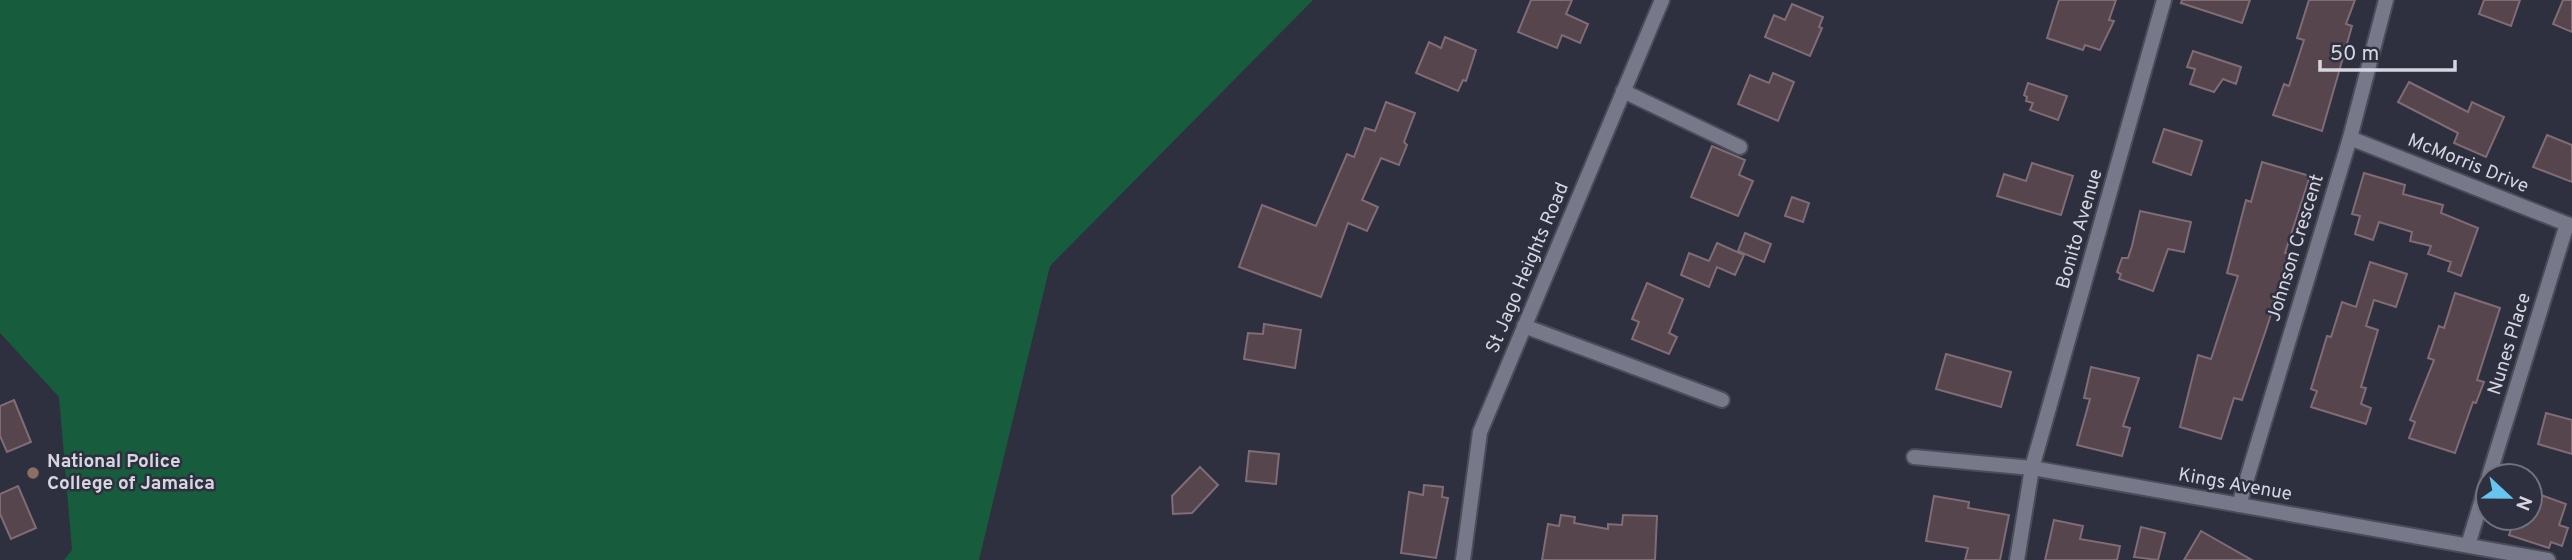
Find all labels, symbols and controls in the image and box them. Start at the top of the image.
scale bar [2320,28,2455,72]
text: 50 m [2330,41,2379,68]
street label: McMorris Drive [2404,129,2532,199]
street label: Bonito Avenue [2051,166,2109,292]
street label: Johnson Crescent [2262,172,2330,324]
street label: St Jago Heights Road [1481,179,1575,357]
street label: Nunes Place [2483,290,2537,398]
place label: National Police College of Jamaica [47,450,215,496]
north arrow [2474,462,2544,532]
street label: Kings Avenue [2176,463,2294,507]
marker: National Police College of Jamaica [25,465,41,481]
text: N [2509,492,2537,513]

